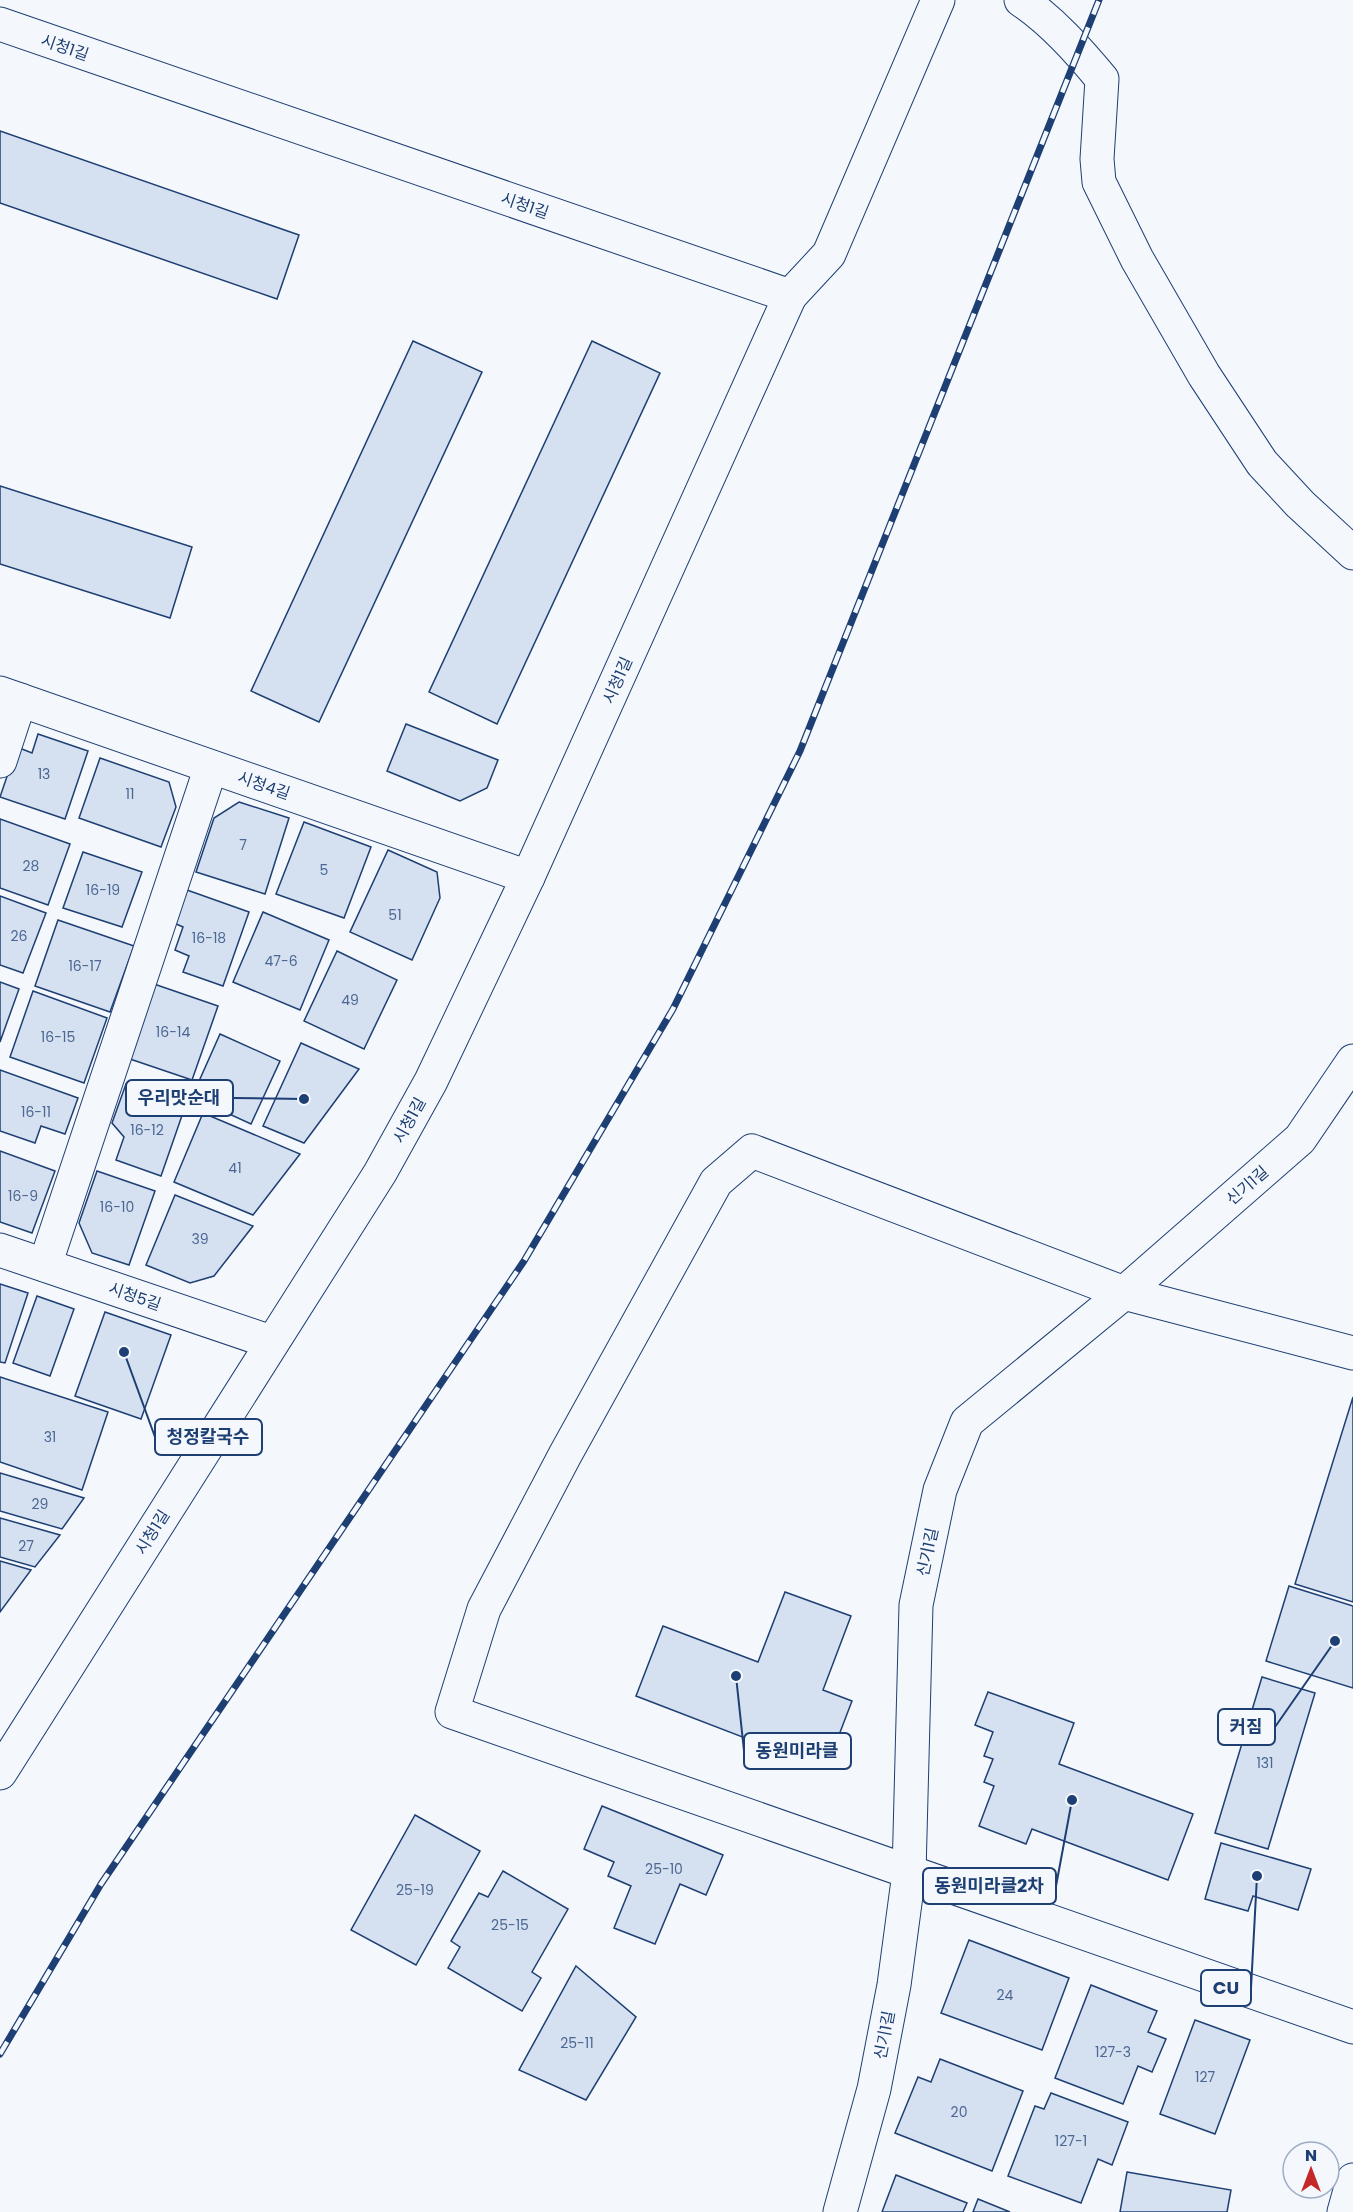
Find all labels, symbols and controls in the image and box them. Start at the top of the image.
street label: 시청1길 [38,29,92,66]
street label: 시청1길 [498,187,552,224]
street label: 시청1길 [597,653,638,707]
house number: 13 [38,764,50,784]
street label: 시청4길 [234,766,293,805]
house number: 11 [126,784,134,804]
house number: 7 [239,835,247,855]
house number: 28 [23,856,40,876]
house number: 5 [320,860,328,880]
house number: 16-19 [86,880,120,900]
house number: 51 [388,905,402,925]
house number: 26 [11,926,28,946]
house number: 16-18 [192,928,226,948]
house number: 47-6 [264,951,298,971]
house number: 16-17 [68,956,102,976]
house number: 49 [341,990,359,1010]
house number: 16-14 [156,1022,190,1042]
house number: 16-15 [41,1027,75,1047]
callout: 우리맛순대 [126,1080,233,1116]
text: 우리맛순대 [138,1085,220,1110]
street label: 시청1길 [387,1093,431,1147]
house number: 16-11 [21,1102,51,1122]
house number: 16-12 [130,1120,164,1140]
house number: 41 [228,1158,242,1178]
street label: 신기1길 [1221,1161,1273,1210]
house number: 16-9 [8,1186,38,1206]
house number: 16-10 [100,1197,134,1217]
house number: 39 [191,1229,209,1249]
street label: 시청5길 [105,1277,164,1316]
callout: 청정칼국수 [155,1419,262,1455]
text: 청정칼국수 [167,1424,249,1449]
house number: 31 [44,1427,56,1447]
house number: 29 [32,1494,48,1514]
street label: 시청1길 [130,1505,175,1559]
street label: 신기1길 [911,1526,944,1579]
house number: 27 [18,1536,34,1556]
callout: 커짐 [1218,1709,1275,1745]
text: 커짐 [1229,1714,1263,1739]
callout: 동원미라클 [744,1733,851,1769]
text: 동원미라클 [756,1738,838,1763]
house number: 131 [1256,1753,1274,1773]
house number: 25-10 [645,1859,683,1879]
callout: 동원미라클2차 [923,1868,1056,1904]
text: 동원미라클2차 [934,1873,1044,1898]
house number: 25-19 [396,1880,434,1900]
house number: 25-15 [491,1915,529,1935]
callout: CU [1201,1970,1251,2006]
text: CU [1213,1975,1239,2000]
house number: 24 [997,1985,1014,2005]
street label: 신기1길 [869,2009,900,2061]
house number: 25-11 [560,2033,594,2053]
house number: 127-3 [1095,2042,1131,2062]
house number: 127 [1195,2067,1215,2087]
house number: 20 [951,2102,967,2122]
house number: 127-1 [1055,2131,1087,2151]
north arrow [1281,2140,1341,2200]
text: N [1305,2144,1317,2167]

